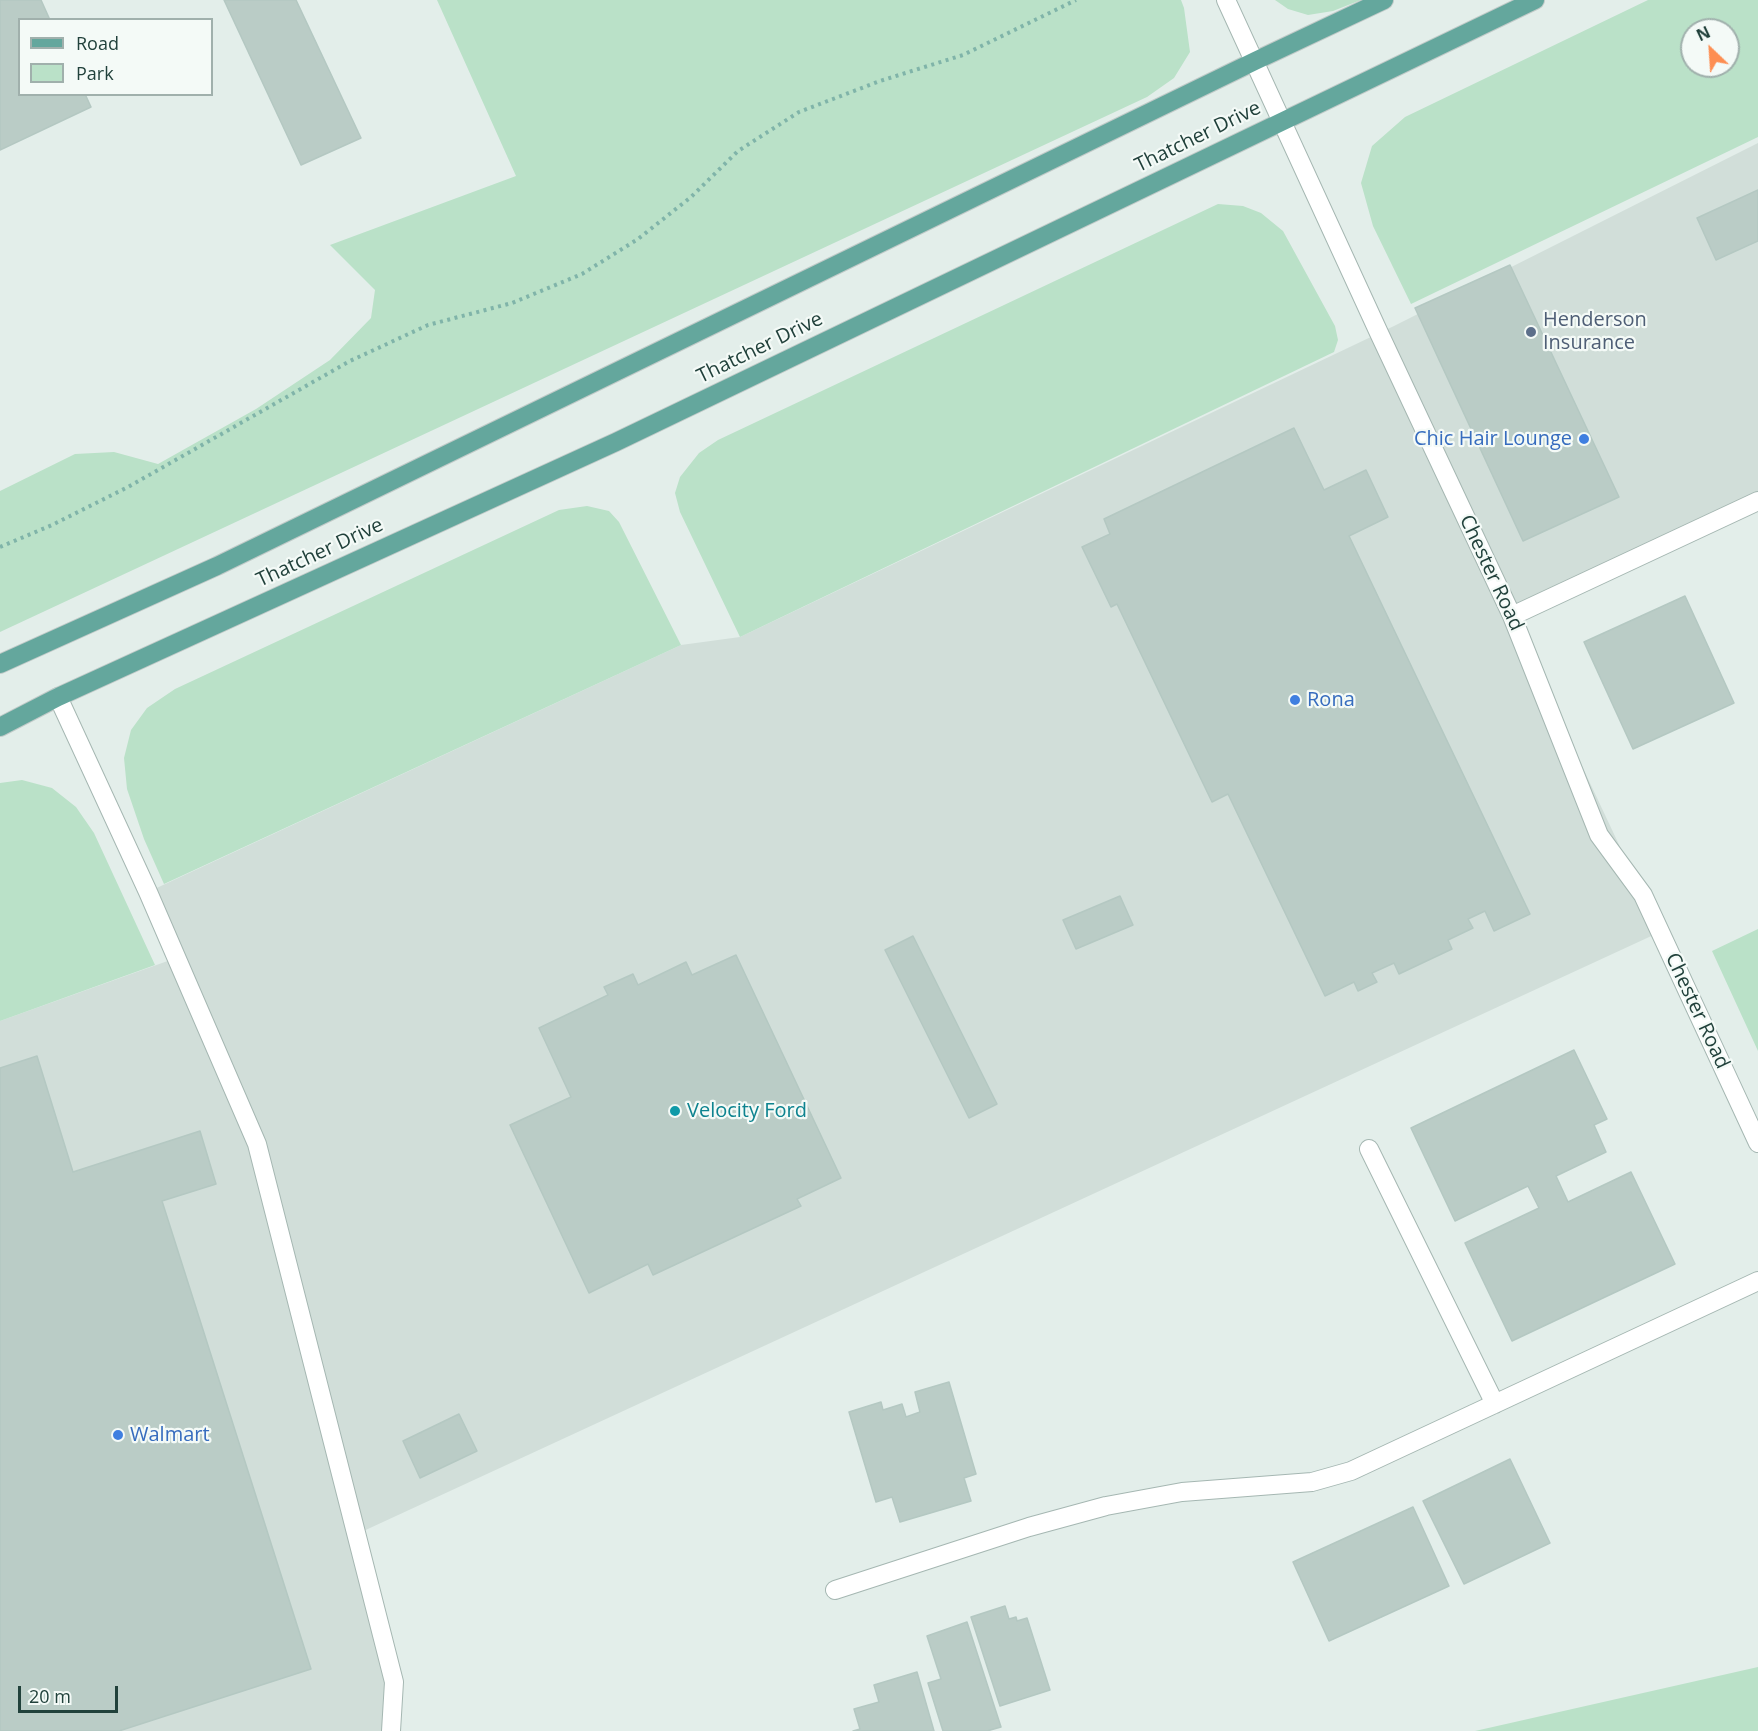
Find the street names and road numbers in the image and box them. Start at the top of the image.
street label: Thatcher Drive [1131,96,1265,178]
street label: Thatcher Drive [693,307,827,389]
street label: Chester Road [1454,511,1528,635]
street label: Thatcher Drive [253,513,387,593]
street label: Chester Road [1660,949,1734,1073]

